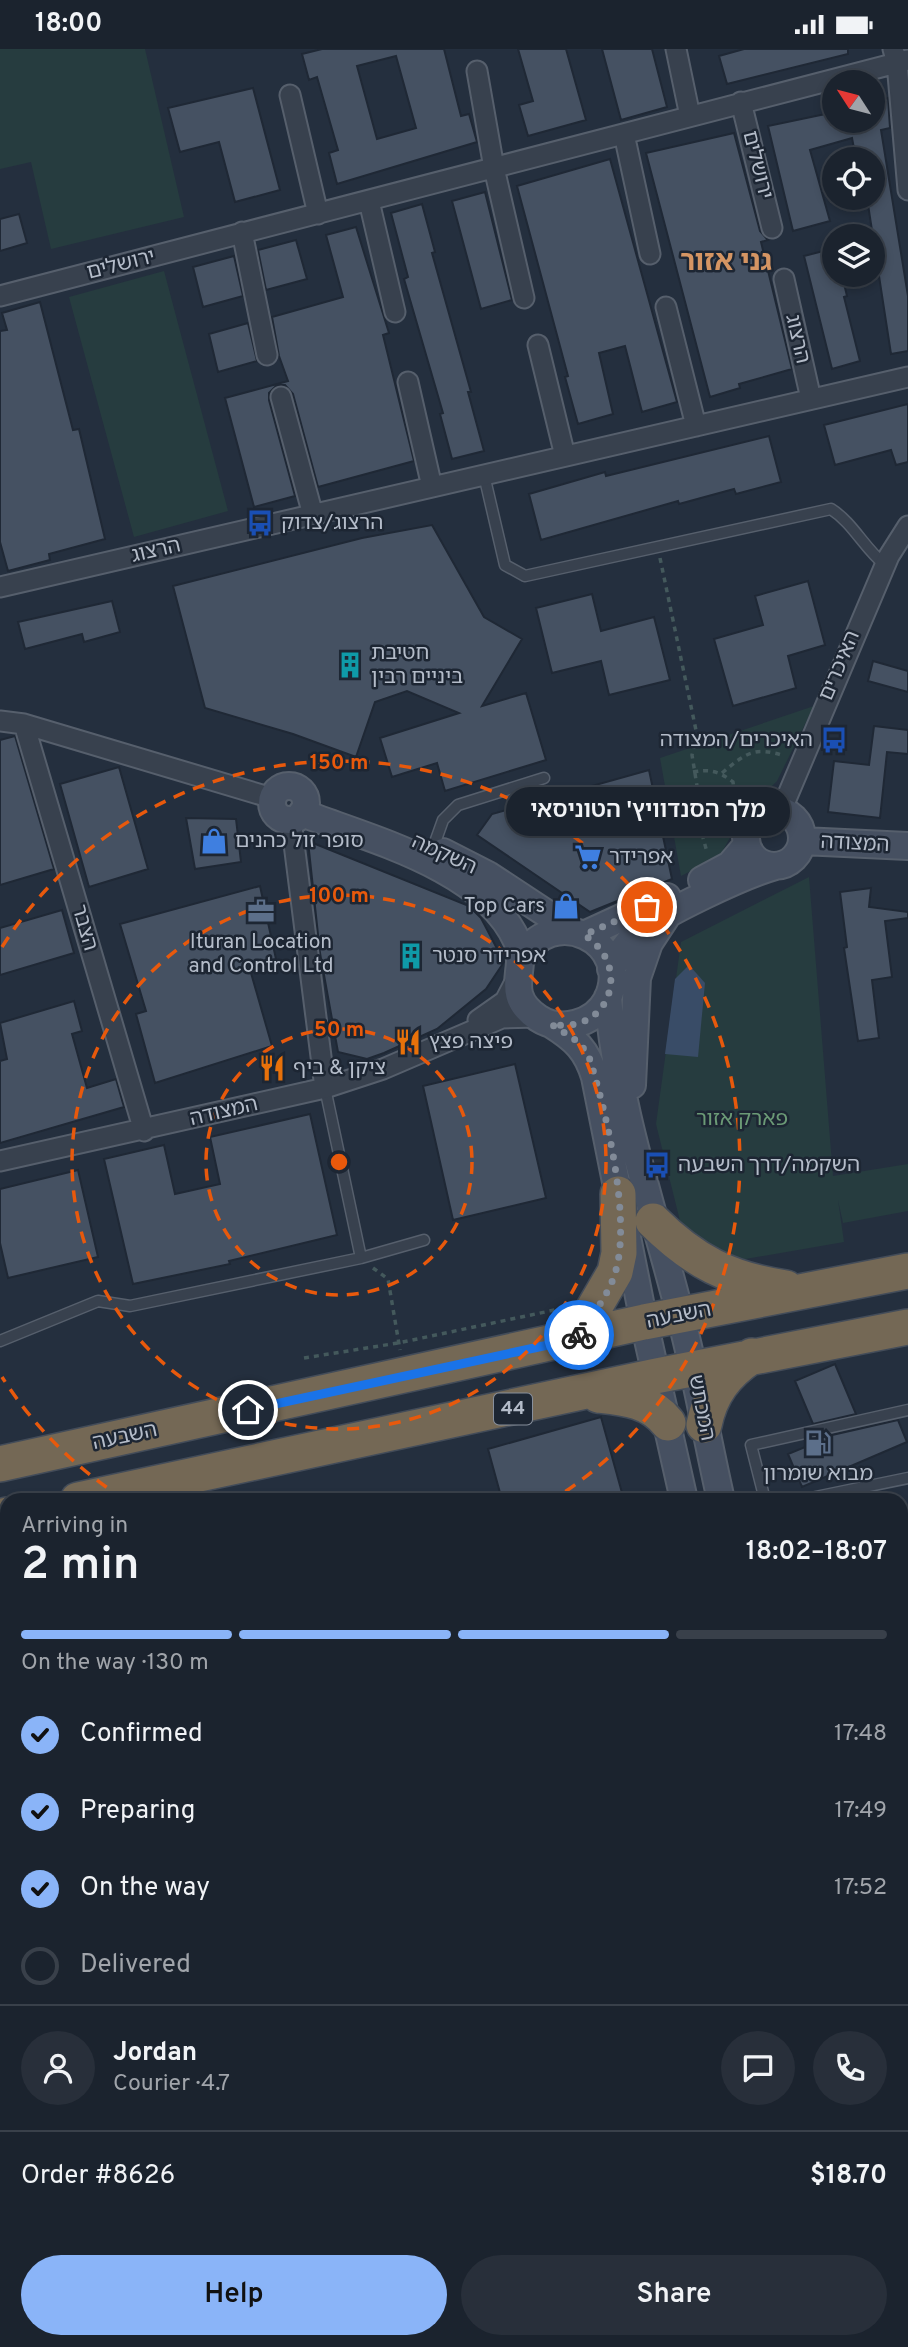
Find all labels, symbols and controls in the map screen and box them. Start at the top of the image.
text: 18:00 [35,8,102,41]
north arrow [822,70,886,133]
map controls [822,70,885,287]
street label: ירושלים [736,128,778,202]
button: locate [822,147,885,210]
button: layers [822,224,885,287]
street label: ירושלים [84,244,158,286]
district label: גני אזור [680,245,772,281]
street label: הרצוג [778,312,816,366]
bus stop icon: הרצוג/צדוק [245,508,275,538]
place label: הרצוג/צדוק [281,510,383,537]
street label: הרצוג [129,532,183,570]
street label: האיכרים [813,627,867,705]
place label: חטיבת ביניים רבין [371,640,463,691]
building icon: חטיבת ביניים רבין [335,650,365,680]
bus stop icon: האיכרים/המצודה [819,725,849,755]
place label: האיכרים/המצודה [660,727,813,754]
text: 150 m [310,750,368,777]
callout: מלך הסנדוויץ' הטוניסאי [505,788,789,837]
text: מלך הסנדוויץ' הטוניסאי [530,797,766,826]
shop icon: סופר זול כהנים [199,826,229,856]
place label: סופר זול כהנים [235,828,364,855]
street label: השקמה [407,829,481,881]
street label: המצודה [820,829,890,859]
supermarket icon: אפרידר [573,842,603,872]
place label: אפרידר [609,844,673,871]
pin [617,877,677,937]
text: 100 m [309,883,369,910]
icon: bag [628,888,666,926]
shop icon: Top Cars [551,891,581,921]
place label: Top Cars [464,893,545,920]
office icon: Ituran Location and Control Ltd [246,896,276,926]
street label: הצבר [65,902,103,954]
place label: Ituran Location and Control Ltd [189,929,333,980]
building icon: אפרידר סנטר [396,941,426,971]
place label: אפרידר סנטר [432,943,546,970]
text: 50 m [314,1017,364,1044]
restaurant icon: פיצה פצץ [393,1027,423,1057]
place label: פיצה פצץ [429,1029,513,1056]
restaurant icon: ציקן & ביף [257,1053,287,1083]
place label: ציקן & ביף [293,1055,386,1082]
street label: המצודה [187,1091,261,1133]
park label: פארק אזור [696,1106,788,1133]
centre of rings [327,1150,351,1174]
bus stop icon: השקמה/דרך השבעה [642,1150,672,1180]
place label: השקמה/דרך השבעה [678,1152,860,1179]
street label: השבעה [644,1296,714,1336]
courier [544,1300,614,1370]
icon: bike [560,1316,598,1354]
street label: המכתש [681,1373,721,1443]
pin [218,1380,278,1440]
icon: home [229,1391,267,1429]
road number: 44 [494,1393,532,1425]
street label: השבעה [90,1417,160,1457]
fuel station icon: מבוא שומרון [803,1428,833,1458]
place label: מבוא שומרון [763,1461,873,1488]
text: Arriving in [21,1512,128,1541]
text: 18:02–18:07 [746,1536,887,1569]
text: 2 min [21,1537,140,1596]
text: On the way · 130 m [21,1649,209,1678]
icon: check [21,1716,59,1754]
text: Confirmed [80,1718,203,1751]
text: 17:48 [834,1720,887,1749]
icon: check [21,1793,59,1831]
text: Preparing [80,1795,195,1828]
text: 17:49 [835,1797,887,1826]
icon: check [21,1870,59,1908]
text: On the way [80,1872,210,1905]
text: 17:52 [834,1874,887,1903]
text: Delivered [80,1949,191,1982]
button: person [21,2031,95,2105]
button: chat [721,2031,795,2105]
button: phone [813,2031,887,2105]
text: Jordan [113,2037,197,2070]
text: Courier · 4.7 [113,2070,230,2099]
text: Order #8626 [21,2160,175,2193]
text: $18.70 [810,2160,887,2193]
button: Help [21,2255,447,2335]
button: Share [461,2255,887,2335]

